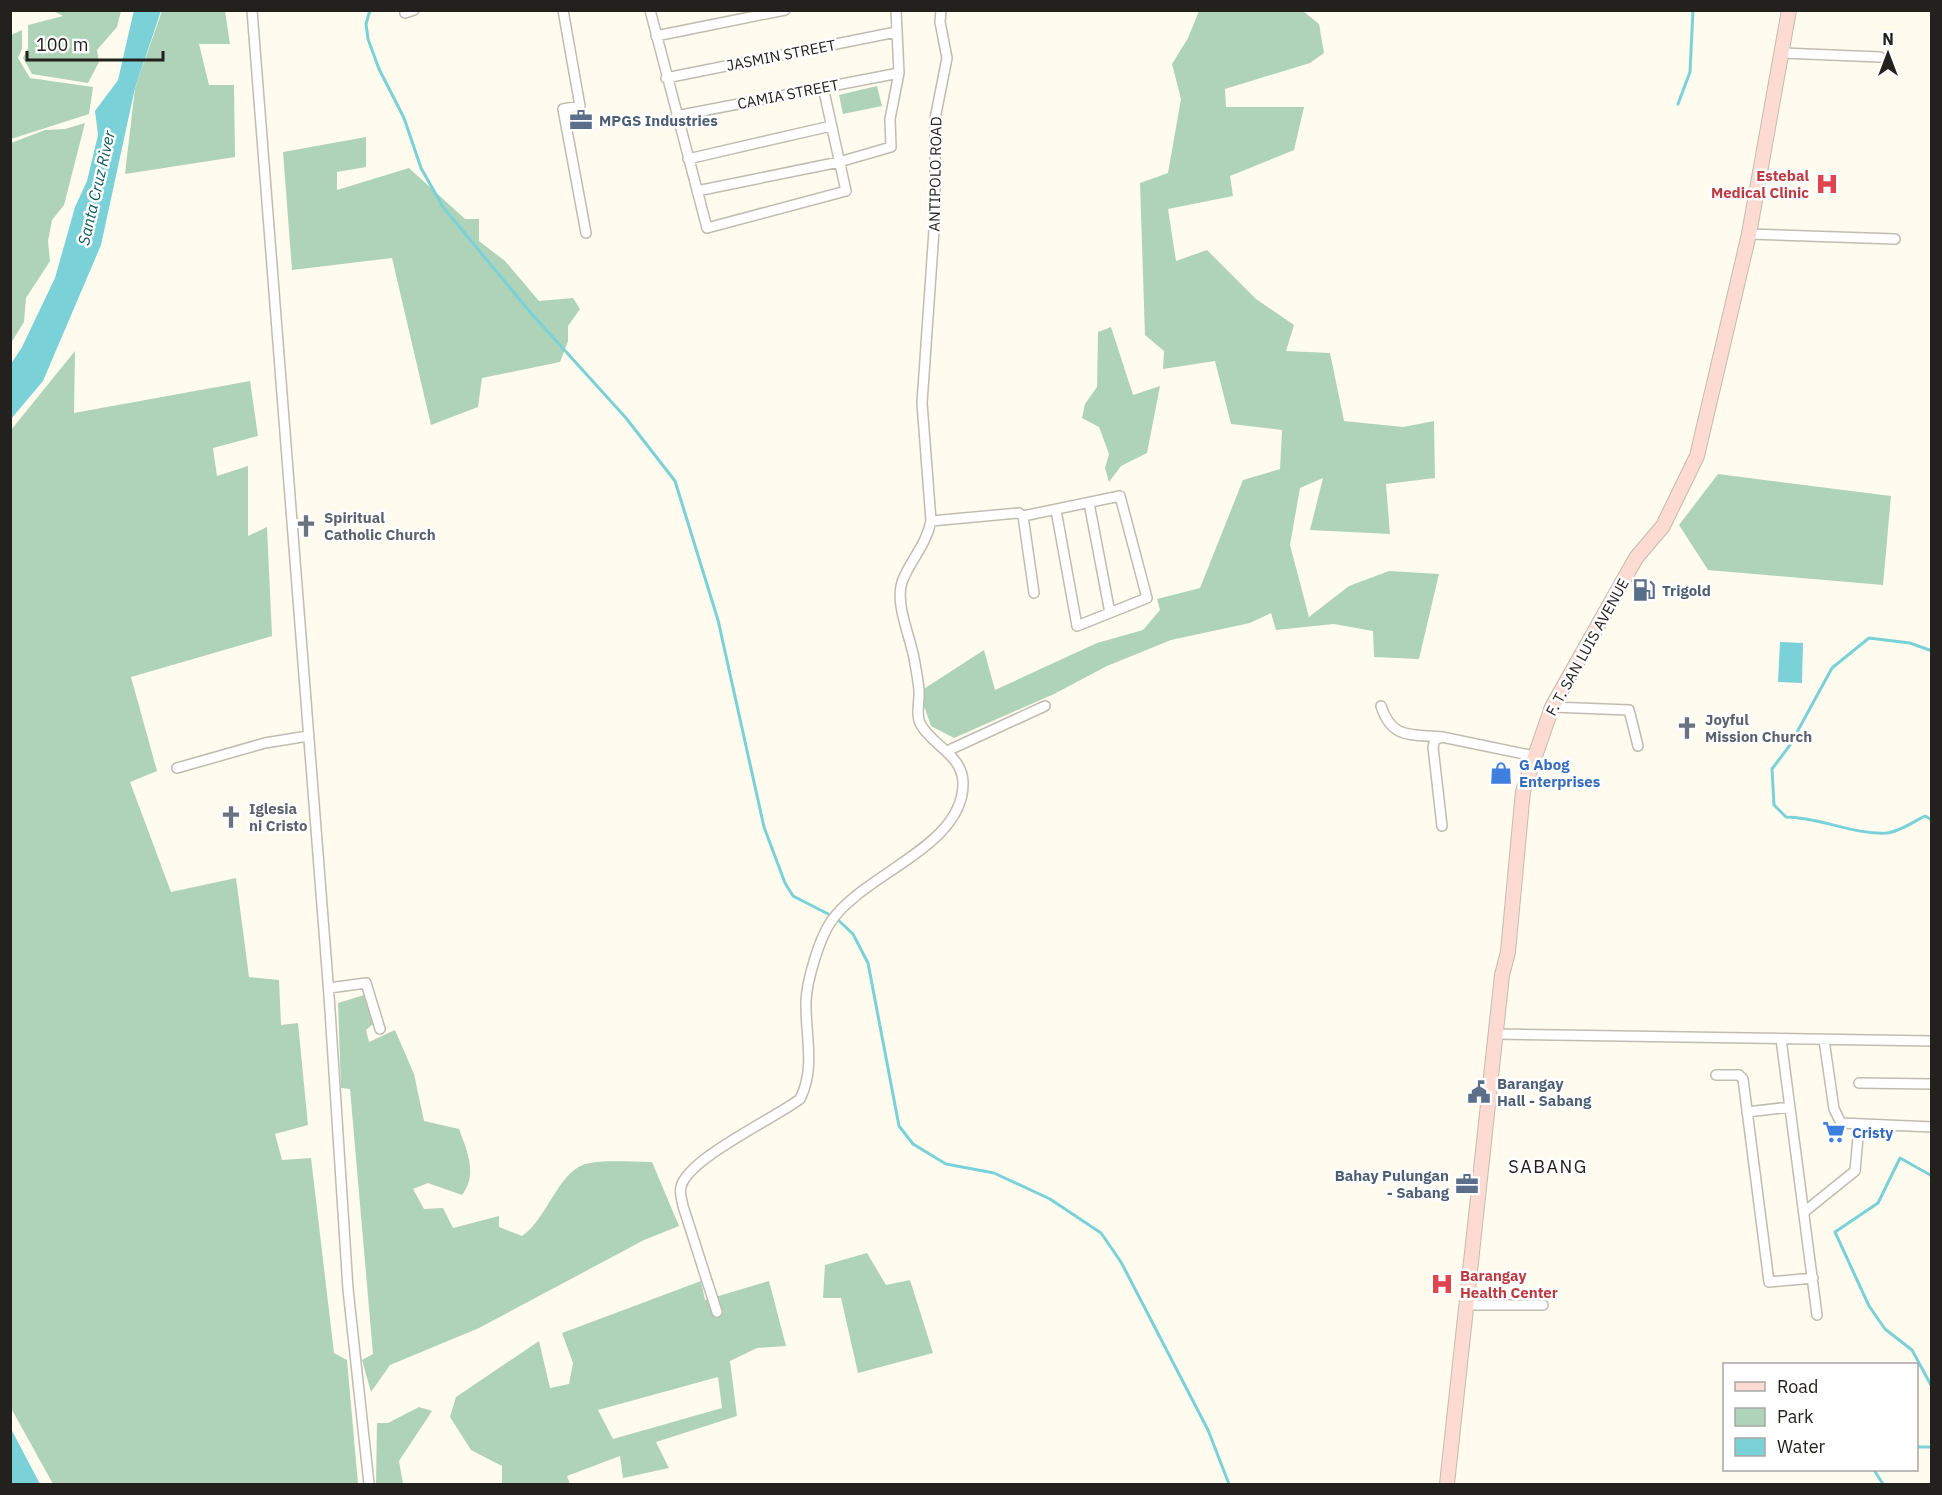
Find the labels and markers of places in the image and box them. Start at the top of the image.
office icon: MPGS Industries [568,107,594,133]
place label: MPGS Industries [599,111,718,130]
place label: Estebal Medical Clinic [1711,166,1809,202]
hospital icon: Estebal Medical Clinic [1814,171,1840,197]
place label: Spiritual Catholic Church [324,508,436,544]
church icon: Spiritual Catholic Church [293,513,319,539]
fuel station icon: Trigold [1631,577,1657,603]
place label: Trigold [1662,581,1711,600]
place label: Joyful Mission Church [1705,710,1812,746]
church icon: Joyful Mission Church [1674,715,1700,741]
place label: G Abog Enterprises [1519,755,1601,791]
shop icon: G Abog Enterprises [1488,760,1514,786]
place label: Iglesia ni Cristo [249,799,307,835]
church icon: Iglesia ni Cristo [218,804,244,830]
place label: Barangay Hall - Sabang [1497,1074,1592,1110]
public building icon: Barangay Hall - Sabang [1466,1079,1492,1105]
supermarket icon: Cristy [1821,1119,1847,1145]
place label: Cristy [1852,1123,1893,1142]
place label: Bahay Pulungan - Sabang [1335,1166,1450,1202]
office icon: Bahay Pulungan - Sabang [1454,1171,1480,1197]
place label: Barangay Health Center [1460,1266,1558,1302]
hospital icon: Barangay Health Center [1429,1271,1455,1297]

